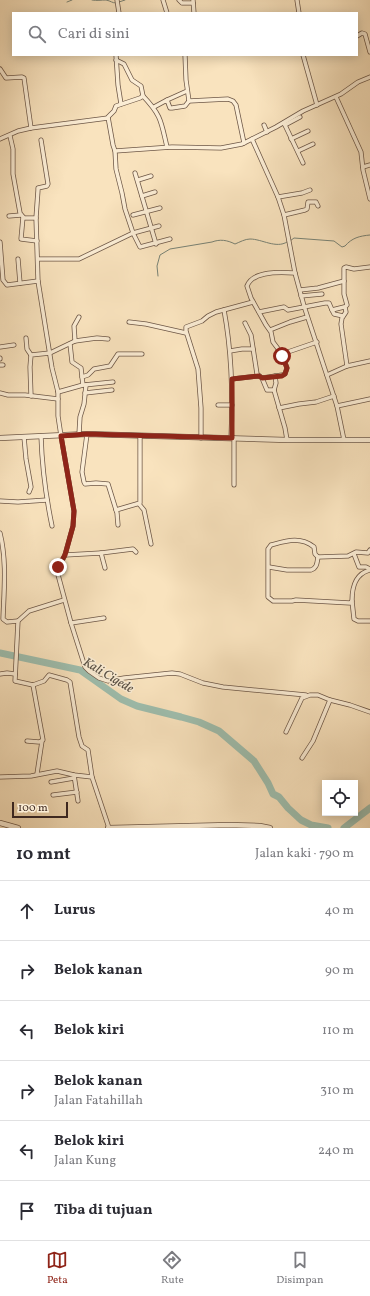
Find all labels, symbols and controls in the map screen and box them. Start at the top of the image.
search box [12,12,358,56]
icon: search [26,23,48,45]
text: Cari di sini [58,24,129,45]
route start [273,347,291,365]
route end [49,558,67,576]
water label: Kali Cigede [79,654,137,698]
map controls [322,780,358,816]
button: locate [322,780,358,816]
scale bar [12,800,68,819]
text: 100 m [18,801,48,816]
text: 10 mnt [16,843,71,866]
text: Jalan kaki · 790 m [255,845,354,863]
icon: ahead [16,900,38,922]
text: Lurus [54,900,95,921]
text: 40 m [325,902,354,920]
icon: right [16,960,38,982]
text: Belok kanan [54,960,143,981]
text: 90 m [325,962,354,980]
icon: left [16,1020,38,1042]
text: Belok kiri [54,1020,124,1041]
text: 110 m [322,1022,354,1040]
text: Belok kanan [54,1071,143,1092]
icon: right [16,1080,38,1102]
text: 310 m [320,1082,354,1100]
text: Jalan Fatahillah [54,1092,143,1110]
text: Belok kiri [54,1131,124,1152]
icon: left [16,1140,38,1162]
text: 240 m [318,1142,354,1160]
text: Jalan Kung [54,1152,116,1170]
icon: arrive [16,1200,38,1222]
text: Tiba di tujuan [54,1200,153,1221]
tab: Peta [46,1249,68,1288]
tab: Rute [161,1249,184,1288]
tab: Disimpan [276,1249,324,1288]

